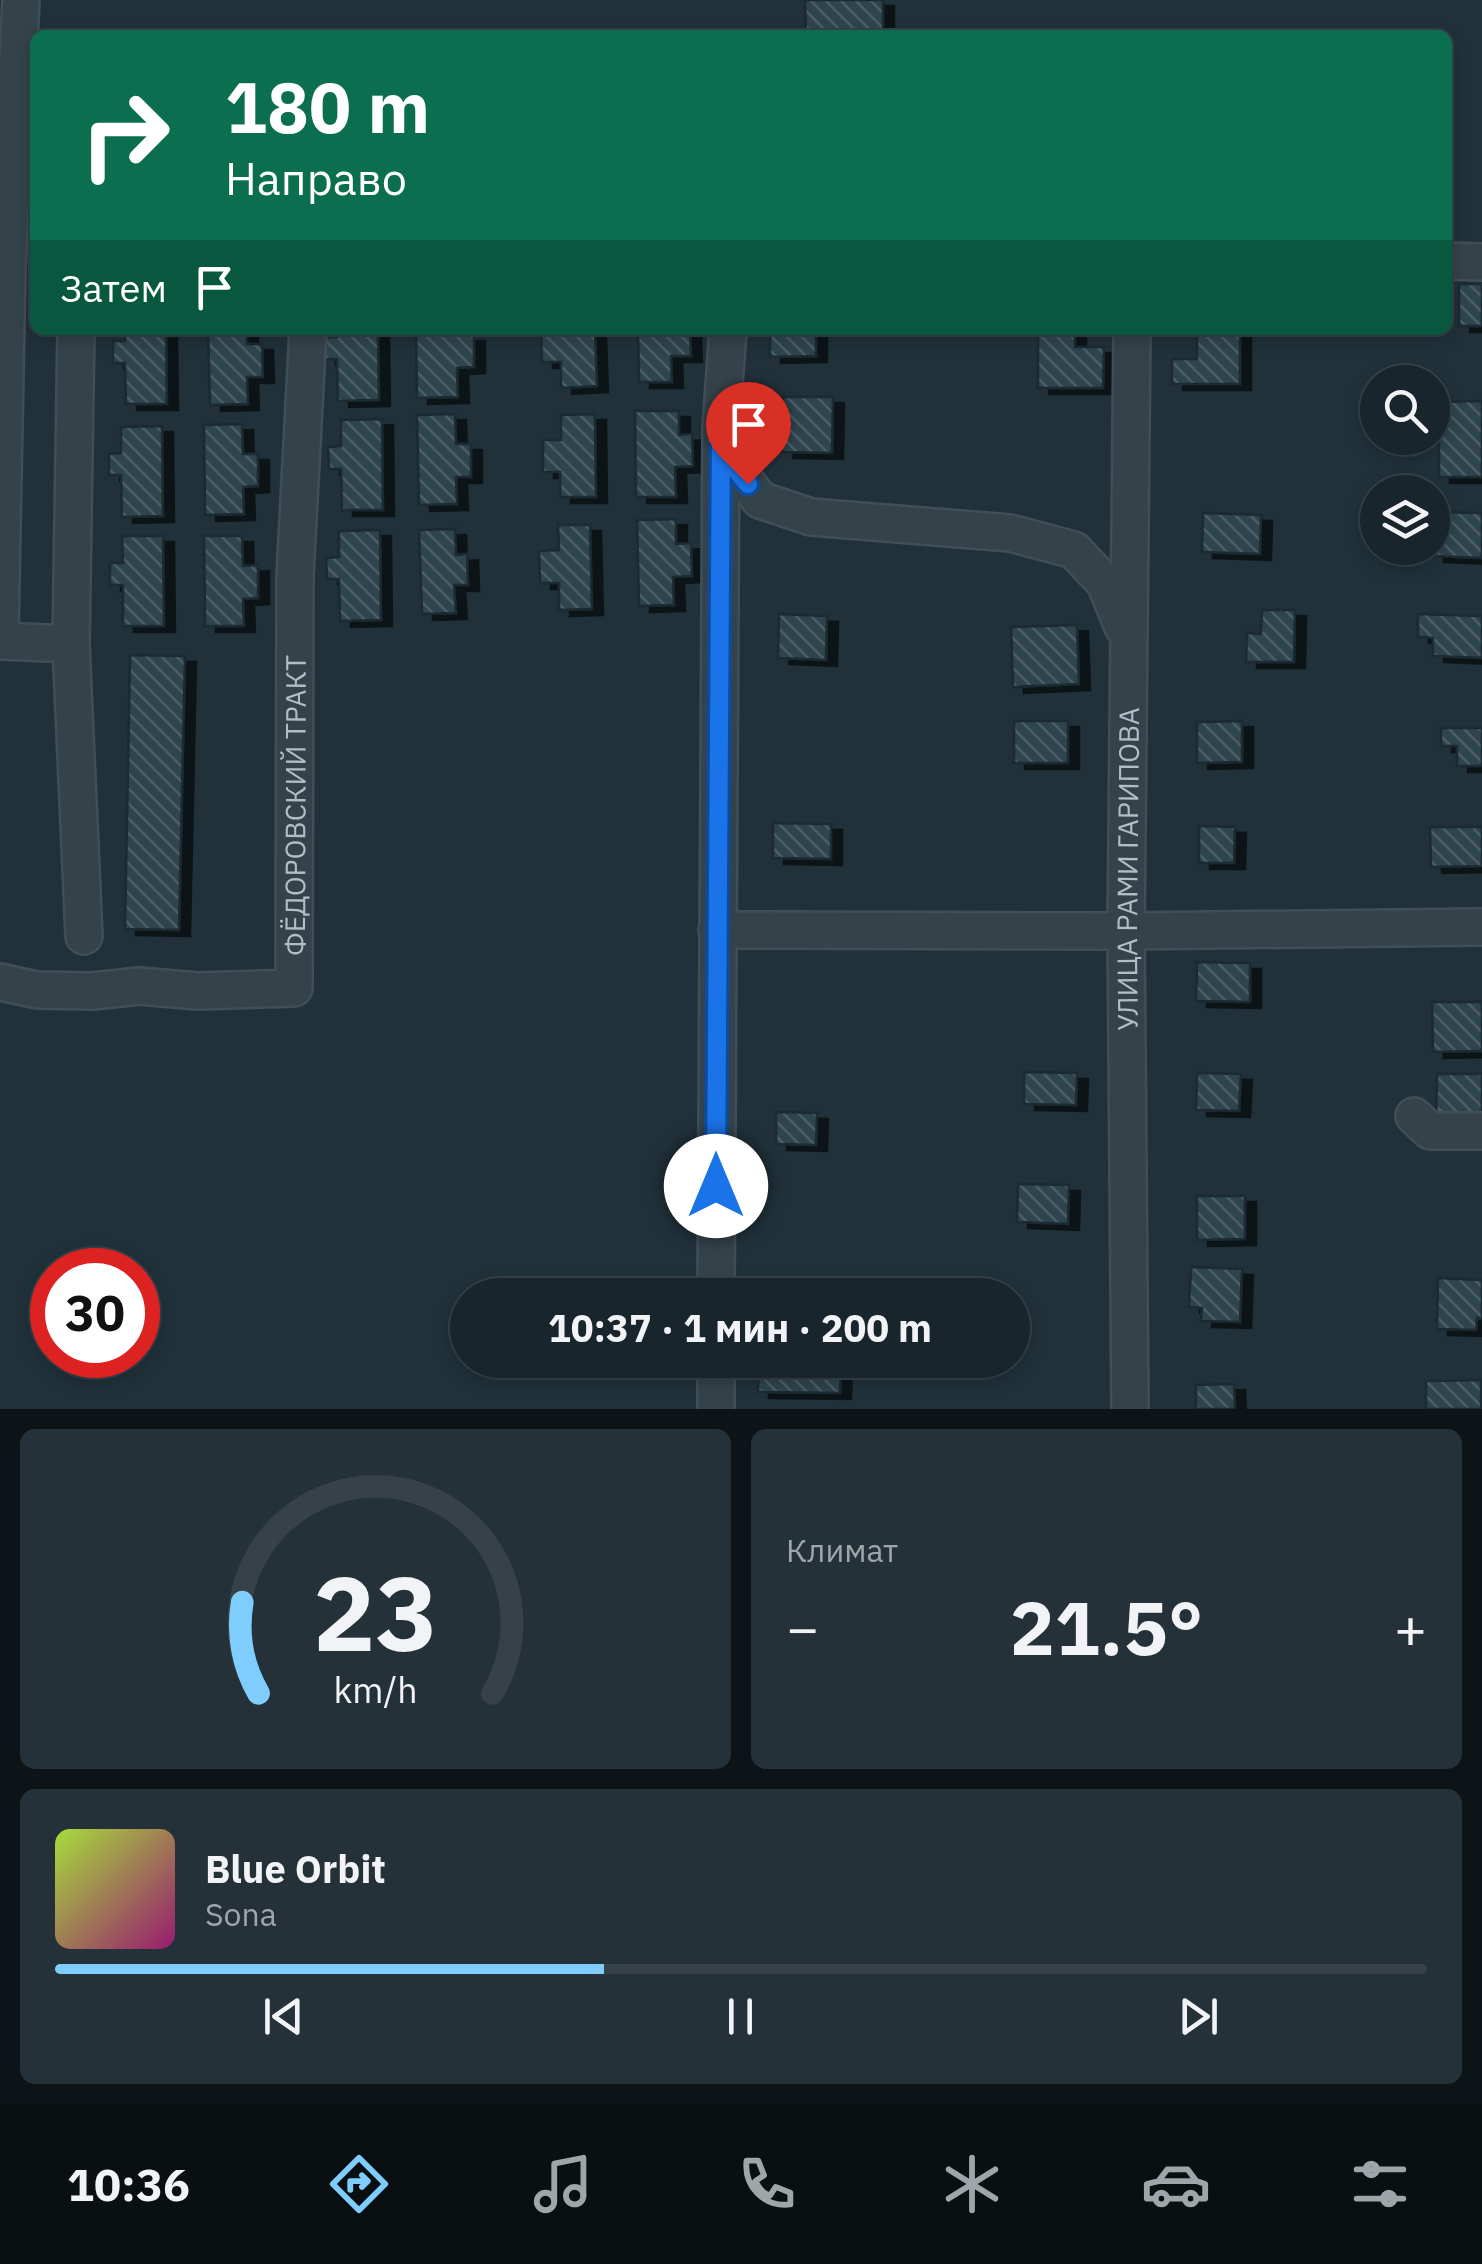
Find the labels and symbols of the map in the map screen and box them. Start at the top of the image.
pin [706,382,791,485]
street label: ФЁДОРОВСКИЙ ТРАКТ [276,655,313,956]
street label: УЛИЦА РАМИ ГАРИПОВА [1107,707,1147,1031]
position arrow [664,1134,768,1238]
speed limit sign: 30 [30,1248,160,1378]

